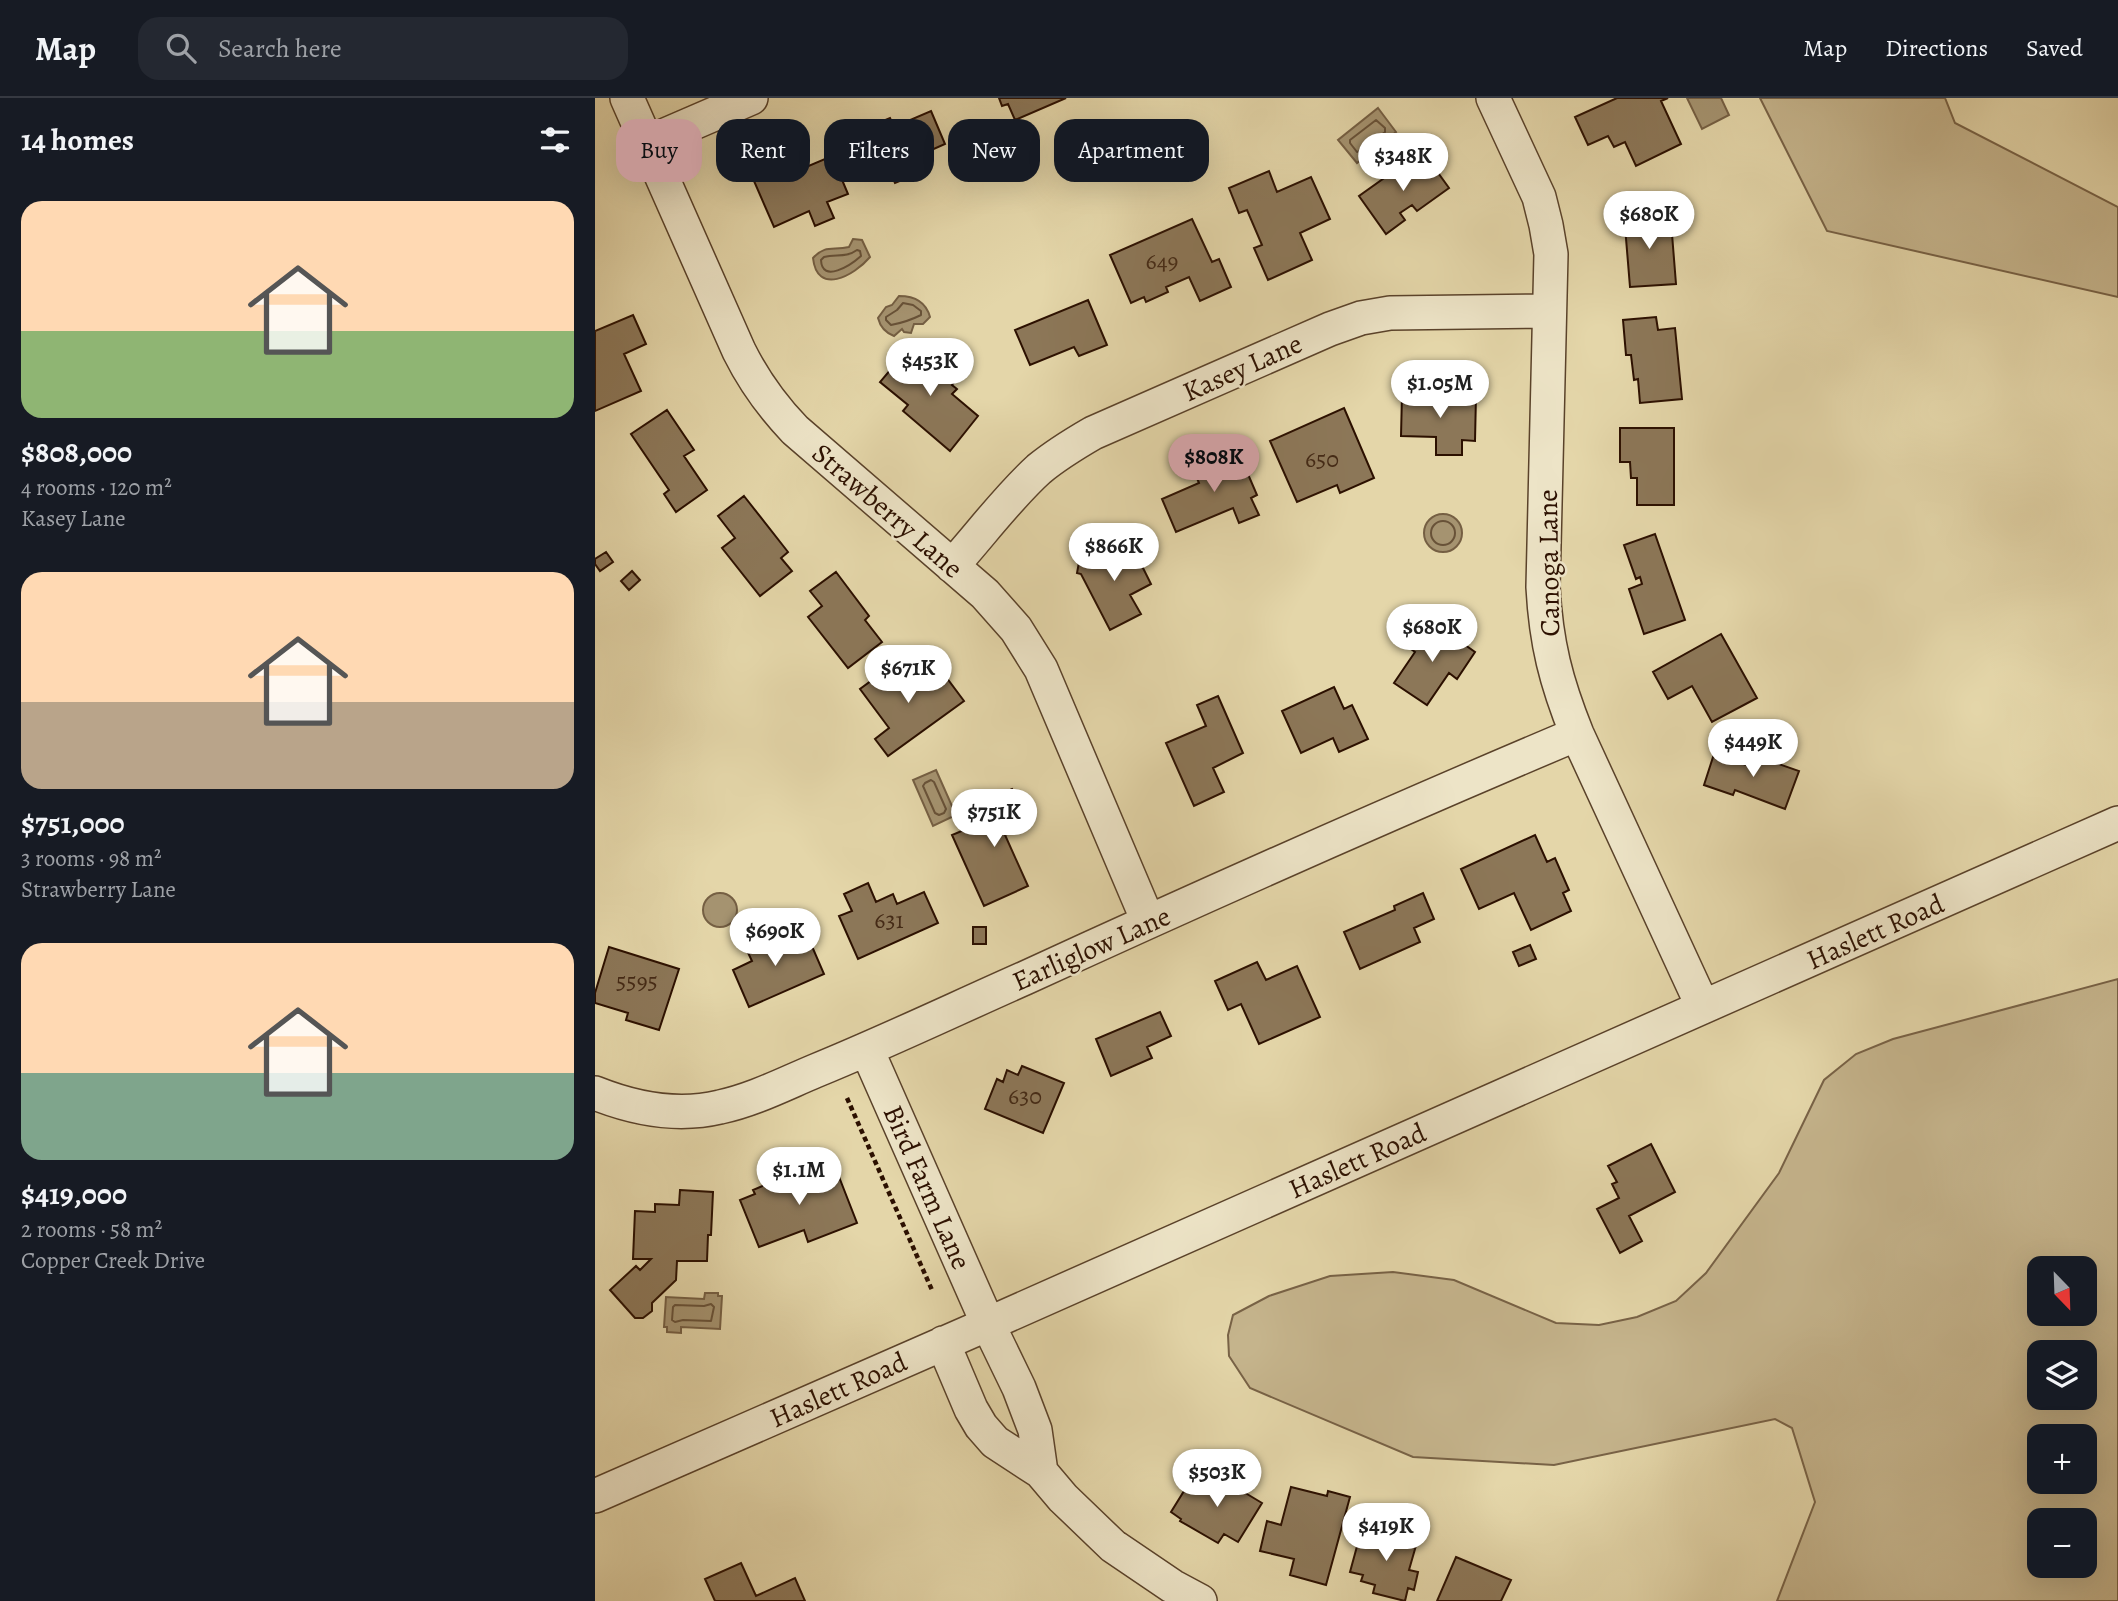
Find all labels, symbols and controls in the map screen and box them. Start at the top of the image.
search box [138,17,628,80]
text: Map [35,26,96,71]
icon: search [162,29,200,67]
text: Search here [218,31,342,66]
text: Map [1803,32,1847,64]
text: Directions [1885,32,1988,64]
text: Saved [2026,32,2083,64]
chip: Buy [616,119,702,182]
chip: Rent [716,119,810,182]
chip: Filters [824,119,934,182]
chip: New [948,119,1040,182]
chip: Apartment [1054,119,1209,182]
text: 14 homes [21,120,134,160]
icon: filters [536,121,574,159]
pin: $348K [1354,134,1452,193]
text: $348K [1374,140,1432,171]
pin: $680K [1600,192,1698,251]
text: $680K [1619,198,1679,229]
house number: 649 [1146,245,1178,277]
icon: home [235,247,361,373]
street label: Kasey Lane [1177,325,1308,411]
pin: $453K [881,338,979,398]
text: $453K [902,345,958,376]
pin: $1.05M [1383,360,1497,420]
text: $1.05M [1407,367,1473,398]
text: $808,000 [21,432,132,472]
pin: $808K [1165,434,1263,494]
street label: Strawberry Lane [804,435,971,587]
text: $808K [1184,441,1244,472]
house number: 650 [1305,443,1339,475]
text: 4 rooms · 120 m² [21,472,172,503]
street label: Canoga Lane [1529,489,1569,637]
text: Kasey Lane [21,503,126,534]
pin: $866K [1065,524,1163,583]
text: $866K [1085,530,1143,561]
pin: $680K [1383,604,1481,664]
text: $680K [1402,611,1462,642]
icon: home [235,618,361,744]
pin: $671K [859,646,957,705]
text: $671K [881,652,935,683]
pin: $449K [1704,720,1802,779]
text: $449K [1724,726,1782,757]
pin: $751K [945,790,1043,849]
text: $751K [967,796,1021,827]
text: $751,000 [21,803,125,843]
text: 3 rooms · 98 m² [21,843,162,874]
text: Strawberry Lane [21,874,176,905]
street label: Haslett Road [1801,884,1951,979]
street label: Earliglow Lane [1006,897,1176,1001]
house number: 631 [874,904,904,936]
pin: $690K [726,908,824,968]
text: $690K [746,915,804,946]
house number: 5595 [616,965,658,997]
icon: home [235,989,361,1115]
house number: 630 [1008,1080,1042,1112]
street label: Bird Farm Lane [874,1099,980,1276]
street label: Haslett Road [1283,1113,1433,1208]
pin: $1.1M [750,1148,848,1207]
text: $1.1M [773,1154,825,1185]
text: $419,000 [21,1174,127,1214]
text: 2 rooms · 58 m² [21,1214,162,1245]
text: Copper Creek Drive [21,1245,205,1276]
north arrow [2027,1256,2097,1326]
map controls [2027,1256,2097,1578]
button: layers [2027,1340,2097,1410]
street label: Haslett Road [764,1342,914,1437]
button: + [2027,1424,2097,1494]
pin: $503K [1168,1450,1266,1509]
text: $503K [1188,1456,1246,1487]
pin: $419K [1337,1504,1435,1563]
button: − [2027,1508,2097,1578]
text: $419K [1358,1510,1414,1541]

